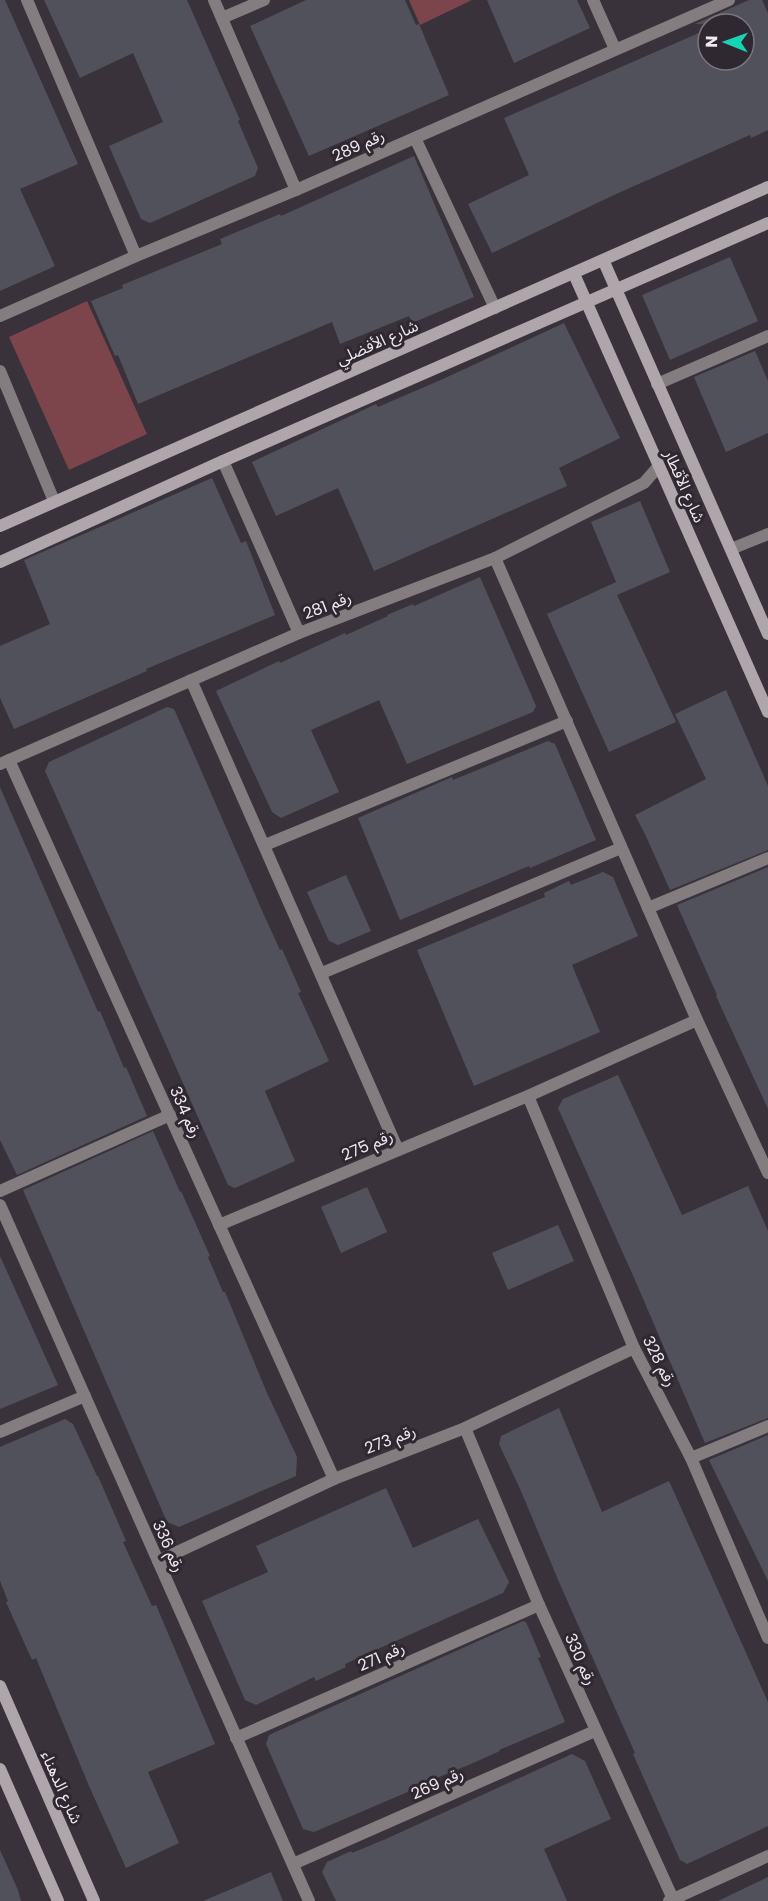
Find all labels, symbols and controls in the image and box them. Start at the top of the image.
north arrow [696,12,756,72]
text: N [700,36,723,48]
street label: رقم 289 [328,124,389,168]
street label: شارع الأفضلي [333,314,422,372]
street label: شارع الأقطار [657,445,711,527]
street label: رقم 281 [300,586,355,626]
street label: رقم 334 [163,1083,207,1142]
street label: رقم 275 [338,1124,397,1167]
street label: رقم 328 [636,1332,682,1391]
street label: رقم 273 [361,1419,419,1461]
street label: رقم 336 [146,1516,190,1576]
street label: رقم 330 [558,1630,602,1689]
street label: رقم 271 [354,1636,409,1678]
street label: شارع الدهناء [34,1747,88,1828]
street label: رقم 269 [407,1762,468,1806]

